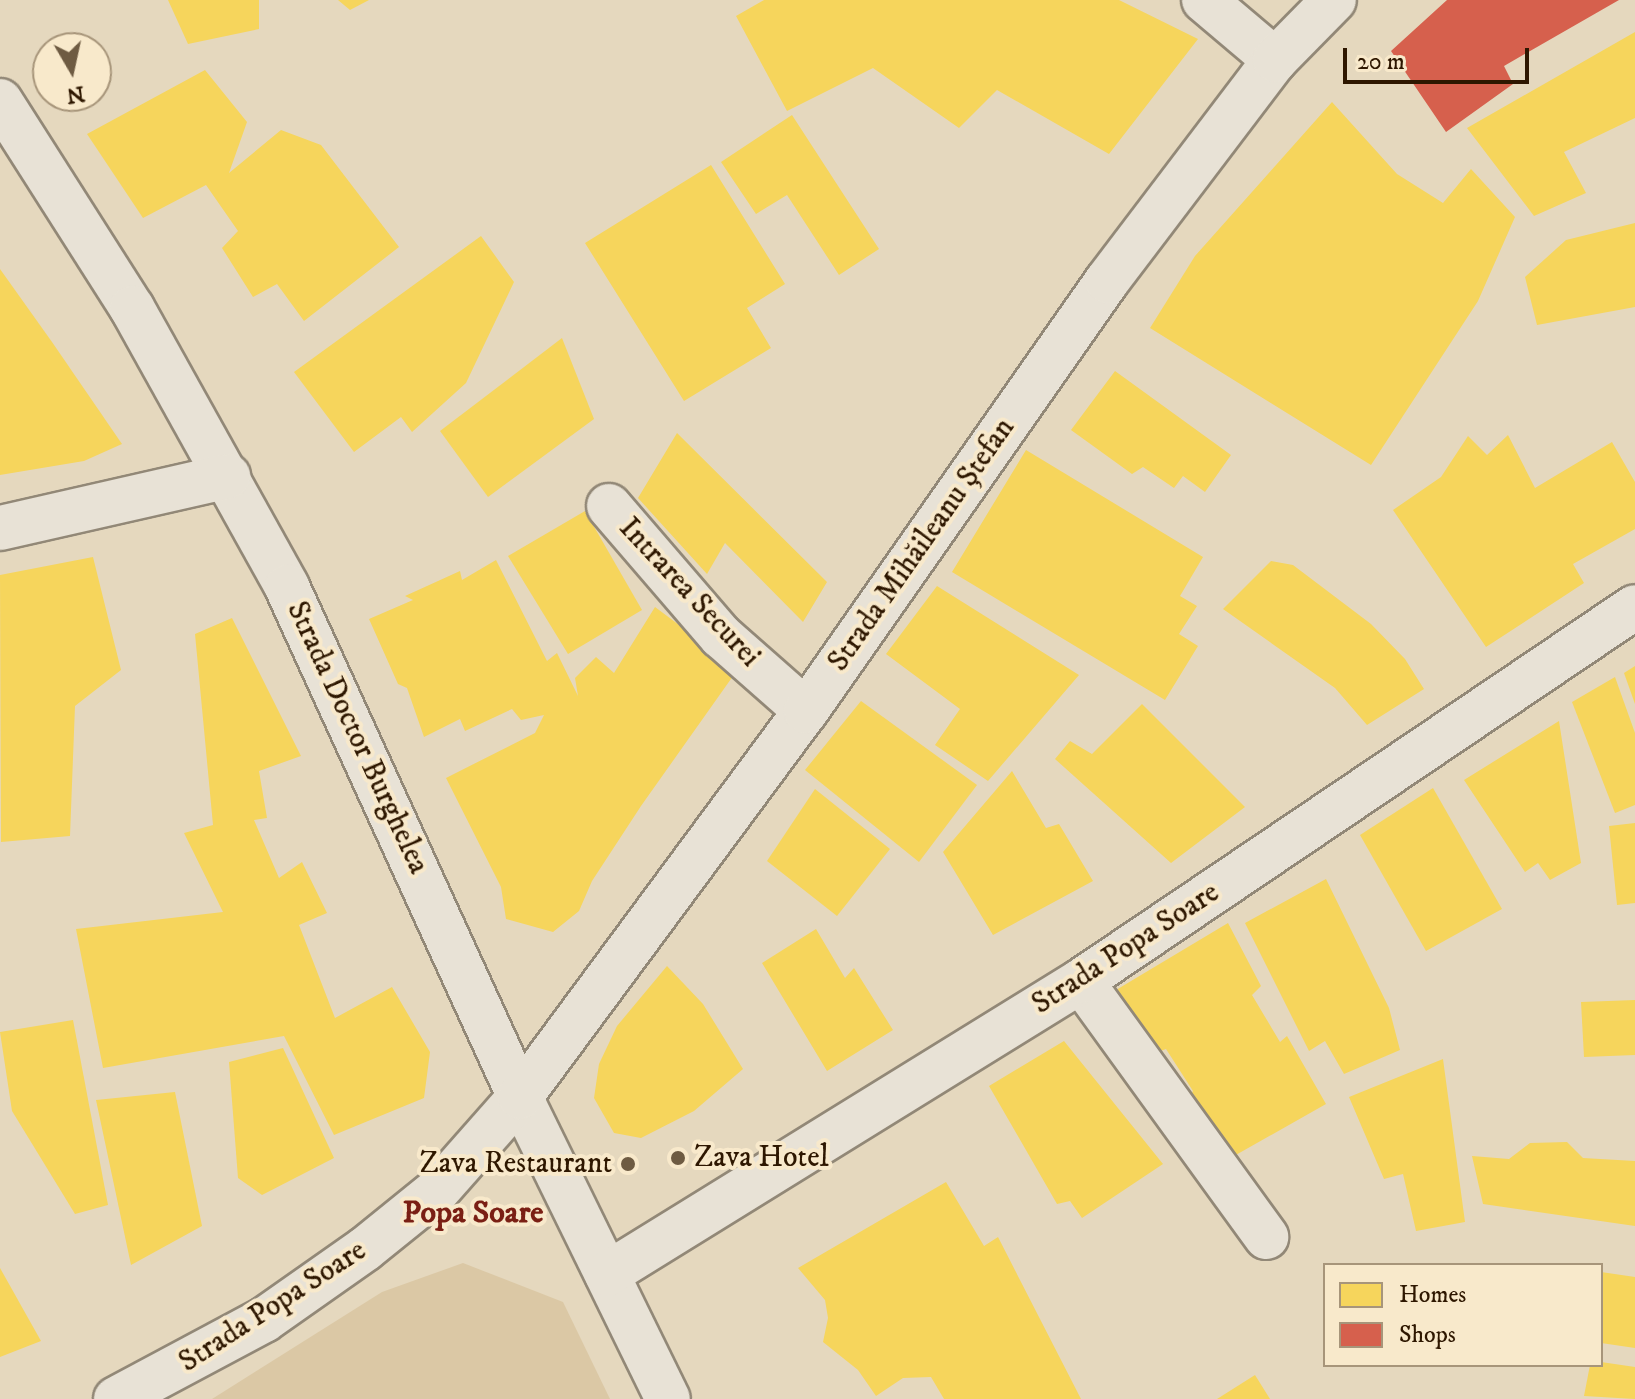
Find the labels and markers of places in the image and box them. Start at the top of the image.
place label: Zava Hotel [694,1140,829,1176]
place label: Zava Restaurant [420,1146,612,1182]
marker: Zava Hotel [669,1149,687,1167]
marker: Zava Restaurant [619,1155,637,1173]

